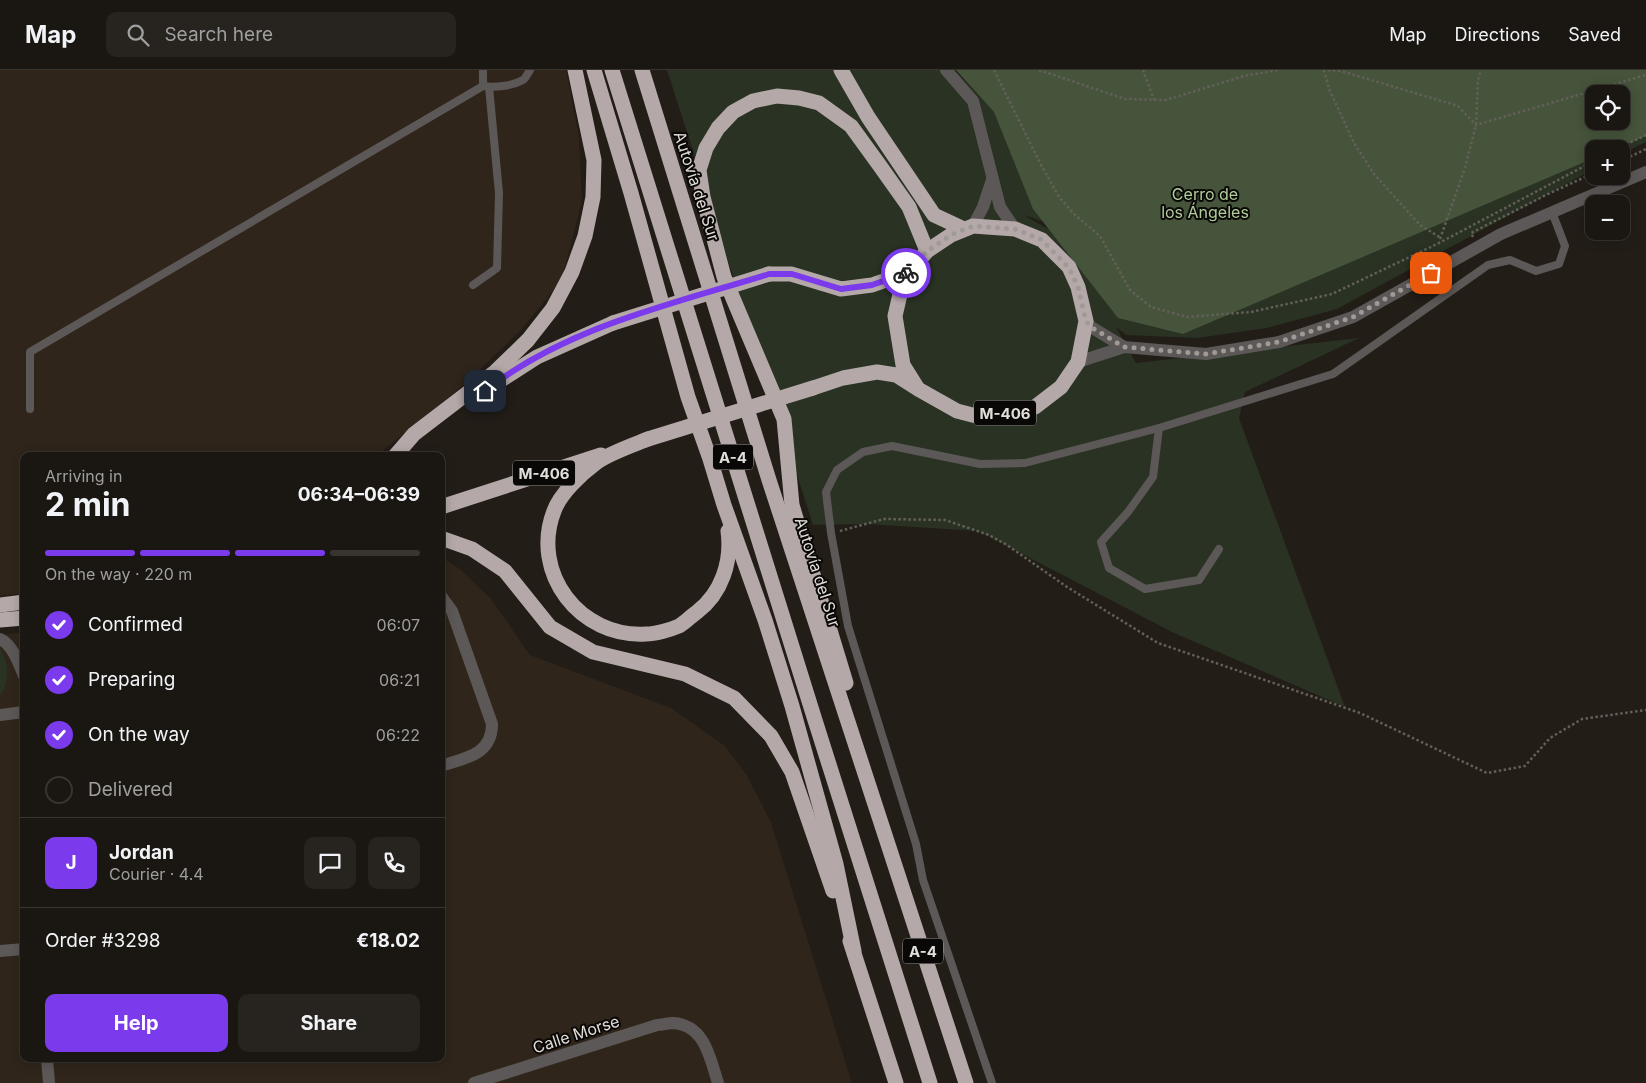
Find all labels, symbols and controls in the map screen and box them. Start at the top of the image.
search box [106,12,456,57]
text: Map [25,20,76,49]
icon: search [124,21,152,49]
text: Search here [164,23,273,46]
text: Map [1389,24,1427,45]
text: Directions [1455,24,1540,45]
text: Saved [1568,24,1621,45]
map controls [1585,85,1630,240]
button: locate [1585,85,1630,130]
street label: Autovía del Sur [670,128,724,244]
button: + [1585,140,1630,185]
park label: Cerro de los Ángeles [1161,184,1249,222]
button: − [1585,195,1630,240]
courier [881,248,931,298]
pin [1410,252,1452,294]
icon: bike [892,259,920,287]
icon: bag [1417,259,1445,287]
pin [464,370,506,412]
icon: home [471,377,499,405]
road number: M-406 [974,400,1036,426]
road number: A-4 [713,444,753,470]
road number: M-406 [513,460,575,486]
text: Arriving in [45,466,122,486]
text: 06:34–06:39 [298,483,420,506]
text: 2 min [45,485,131,524]
street label: Autovía del Sur [791,514,845,630]
text: On the way · 220 m [45,564,192,584]
icon: check [45,611,73,639]
text: Confirmed [88,613,183,636]
text: 06:07 [377,615,420,635]
icon: check [45,666,73,694]
text: Preparing [88,668,175,691]
text: 06:21 [379,670,420,690]
icon: check [45,721,73,749]
text: On the way [88,723,190,746]
text: 06:22 [376,725,420,745]
text: Delivered [88,778,173,801]
button: chat [304,837,356,889]
button: phone [368,837,420,889]
text: Jordan [109,841,174,864]
text: J [65,851,77,874]
text: Courier · 4.4 [109,864,204,884]
text: Order #3298 [45,929,160,952]
text: €18.02 [356,929,420,952]
road number: A-4 [903,938,943,964]
button: Help [45,994,228,1052]
button: Share [238,994,420,1052]
street label: Calle Morse [530,1011,622,1057]

